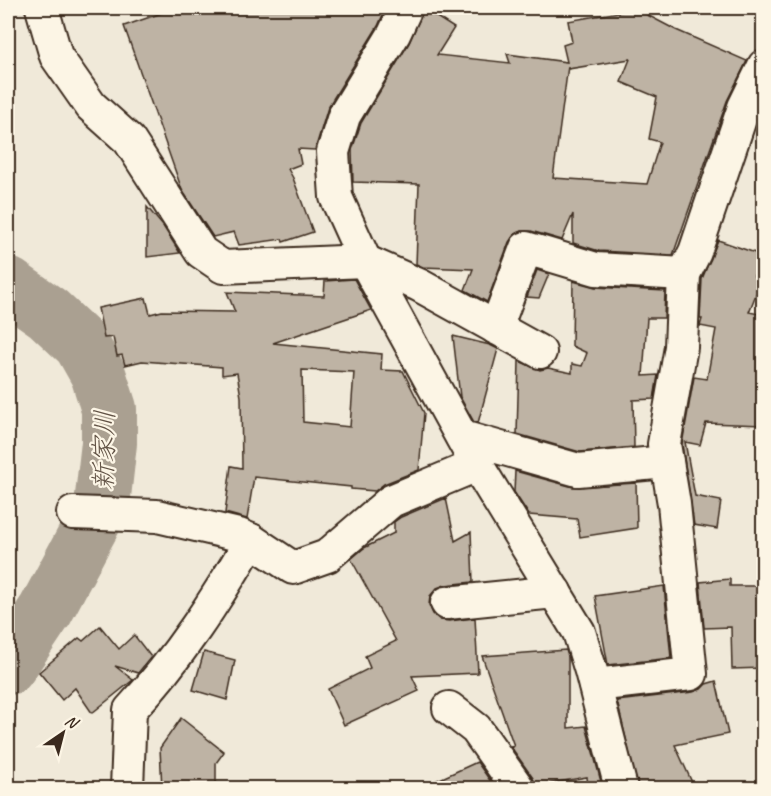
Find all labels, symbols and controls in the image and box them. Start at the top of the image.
water label: 新家川 [86,409,122,491]
north arrow [33,703,93,763]
text: N [61,710,83,734]

